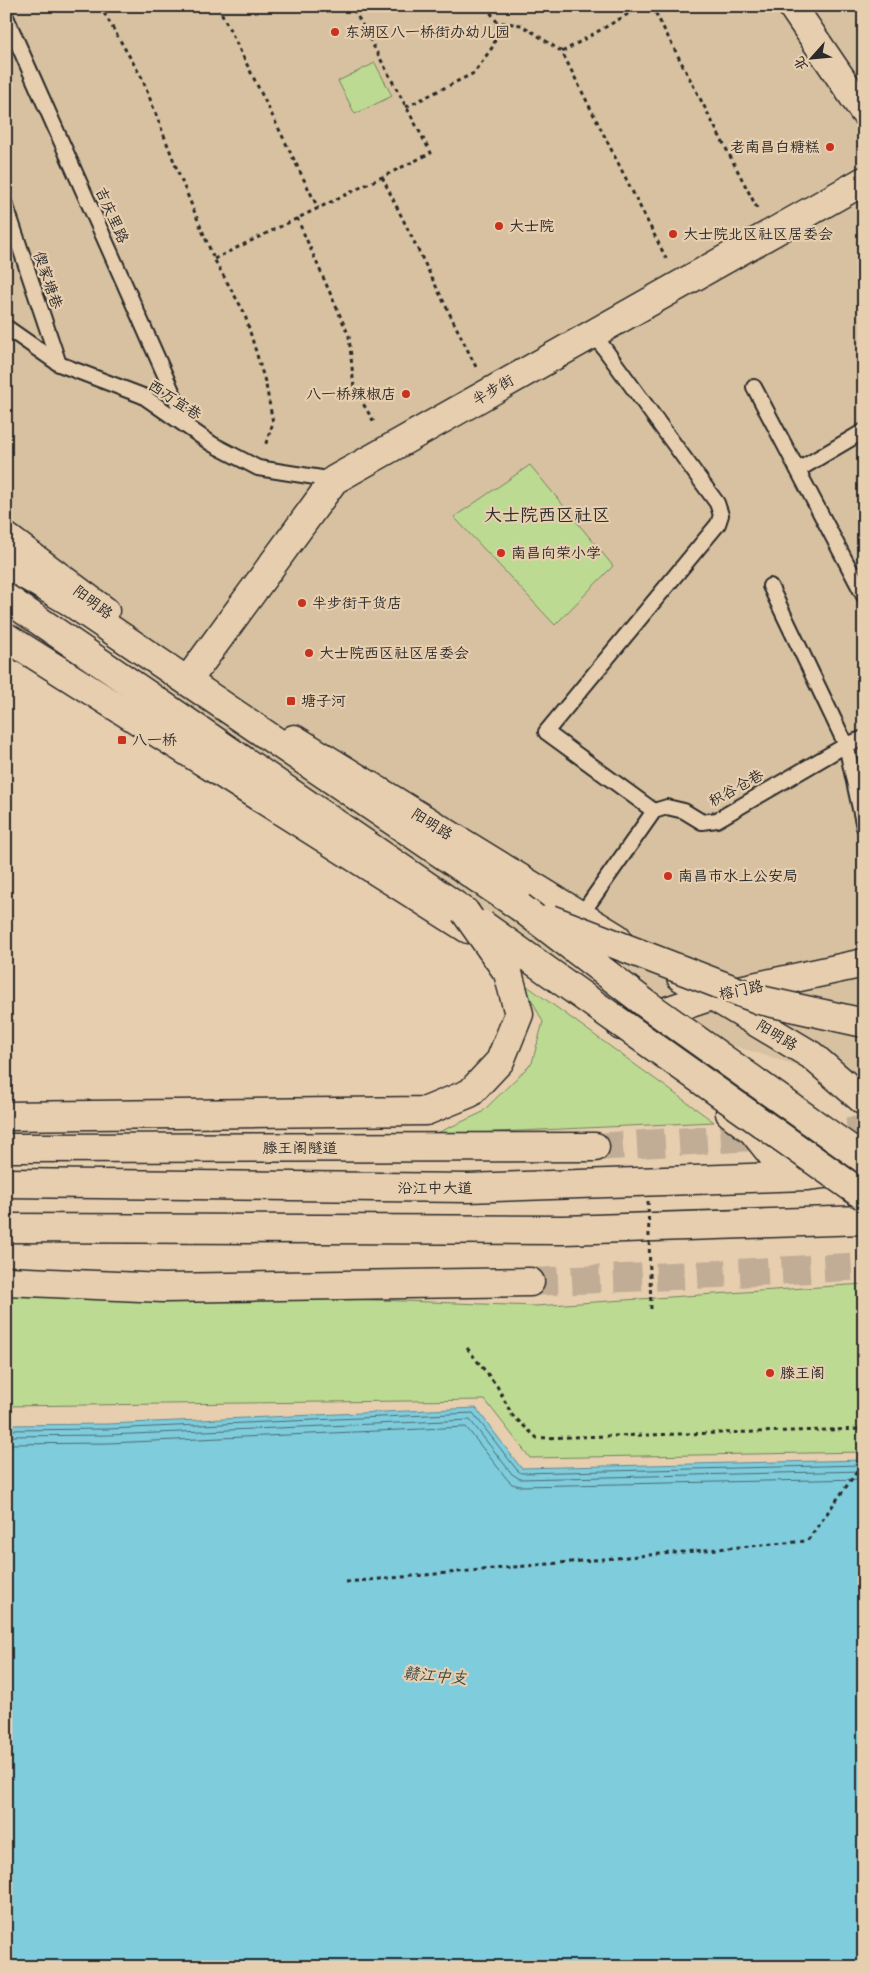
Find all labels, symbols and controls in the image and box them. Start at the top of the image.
place label: 东湖区八一桥街办幼儿园 [345,23,510,42]
marker: 东湖区八一桥街办幼儿园 [329,26,341,38]
north arrow [788,32,838,82]
text: 北 [790,54,812,74]
place label: 老南昌白糖糕 [730,138,820,157]
marker: 老南昌白糖糕 [824,141,836,153]
street label: 吉庆里路 [91,184,132,246]
place label: 大士院 [509,217,554,236]
marker: 大士院 [493,220,505,232]
place label: 大士院北区社区居委会 [683,225,833,244]
marker: 大士院北区社区居委会 [667,228,679,240]
street label: 偰家塘巷 [29,249,66,312]
street label: 半步街 [469,371,517,410]
street label: 西万宜巷 [144,376,205,425]
place label: 八一桥辣椒店 [306,385,396,404]
marker: 八一桥辣椒店 [400,388,412,400]
district label: 大士院西区社区 [484,504,610,527]
place label: 南昌向荣小学 [511,544,601,563]
marker: 南昌向荣小学 [495,547,507,559]
street label: 阳明路 [69,581,116,624]
place label: 半步街干货店 [312,594,402,613]
marker: 半步街干货店 [296,597,308,609]
place label: 大士院西区社区居委会 [319,644,469,663]
marker: 大士院西区社区居委会 [303,647,315,659]
place label: 塘子河 [301,692,346,711]
marker: 塘子河 [285,695,297,707]
place label: 八一桥 [132,731,177,750]
marker: 八一桥 [116,734,128,746]
street label: 积谷仓巷 [705,766,767,811]
street label: 阳明路 [408,804,456,844]
place label: 南昌市水上公安局 [678,867,798,886]
marker: 南昌市水上公安局 [662,870,674,882]
street label: 榕门路 [717,977,765,1004]
street label: 阳明路 [753,1016,801,1055]
street label: 滕王阁隧道 [262,1139,338,1158]
street label: 沿江中大道 [397,1179,473,1198]
place label: 滕王阁 [780,1364,825,1383]
marker: 滕王阁 [764,1367,776,1379]
water label: 赣江中支 [402,1663,468,1689]

